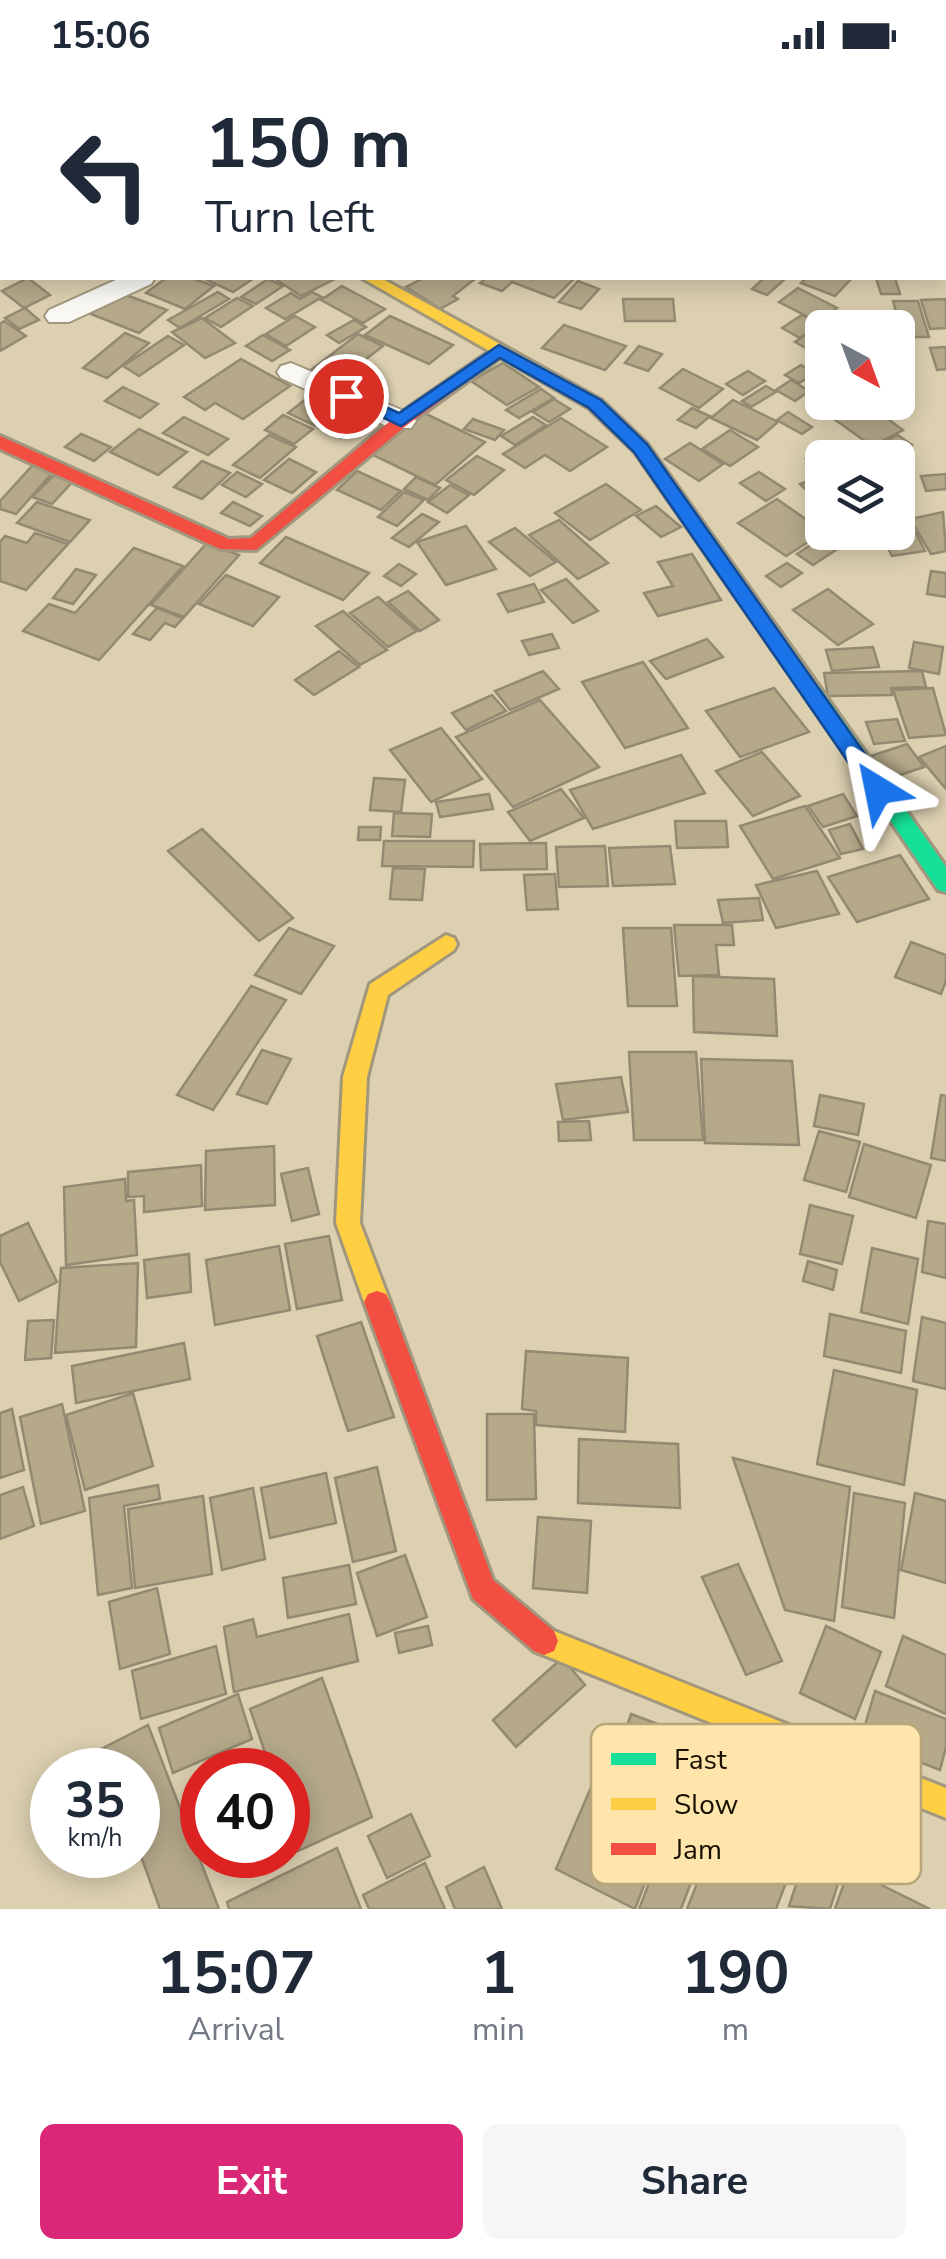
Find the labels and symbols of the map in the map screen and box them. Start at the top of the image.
north arrow [805,310,915,420]
pin [304,354,389,439]
position arrow [826,738,930,842]
legend [591,1724,921,1884]
text: Fast [674,1741,727,1779]
speed limit sign: 40 [180,1748,310,1878]
text: Slow [674,1786,738,1824]
text: Jam [673,1831,722,1869]

